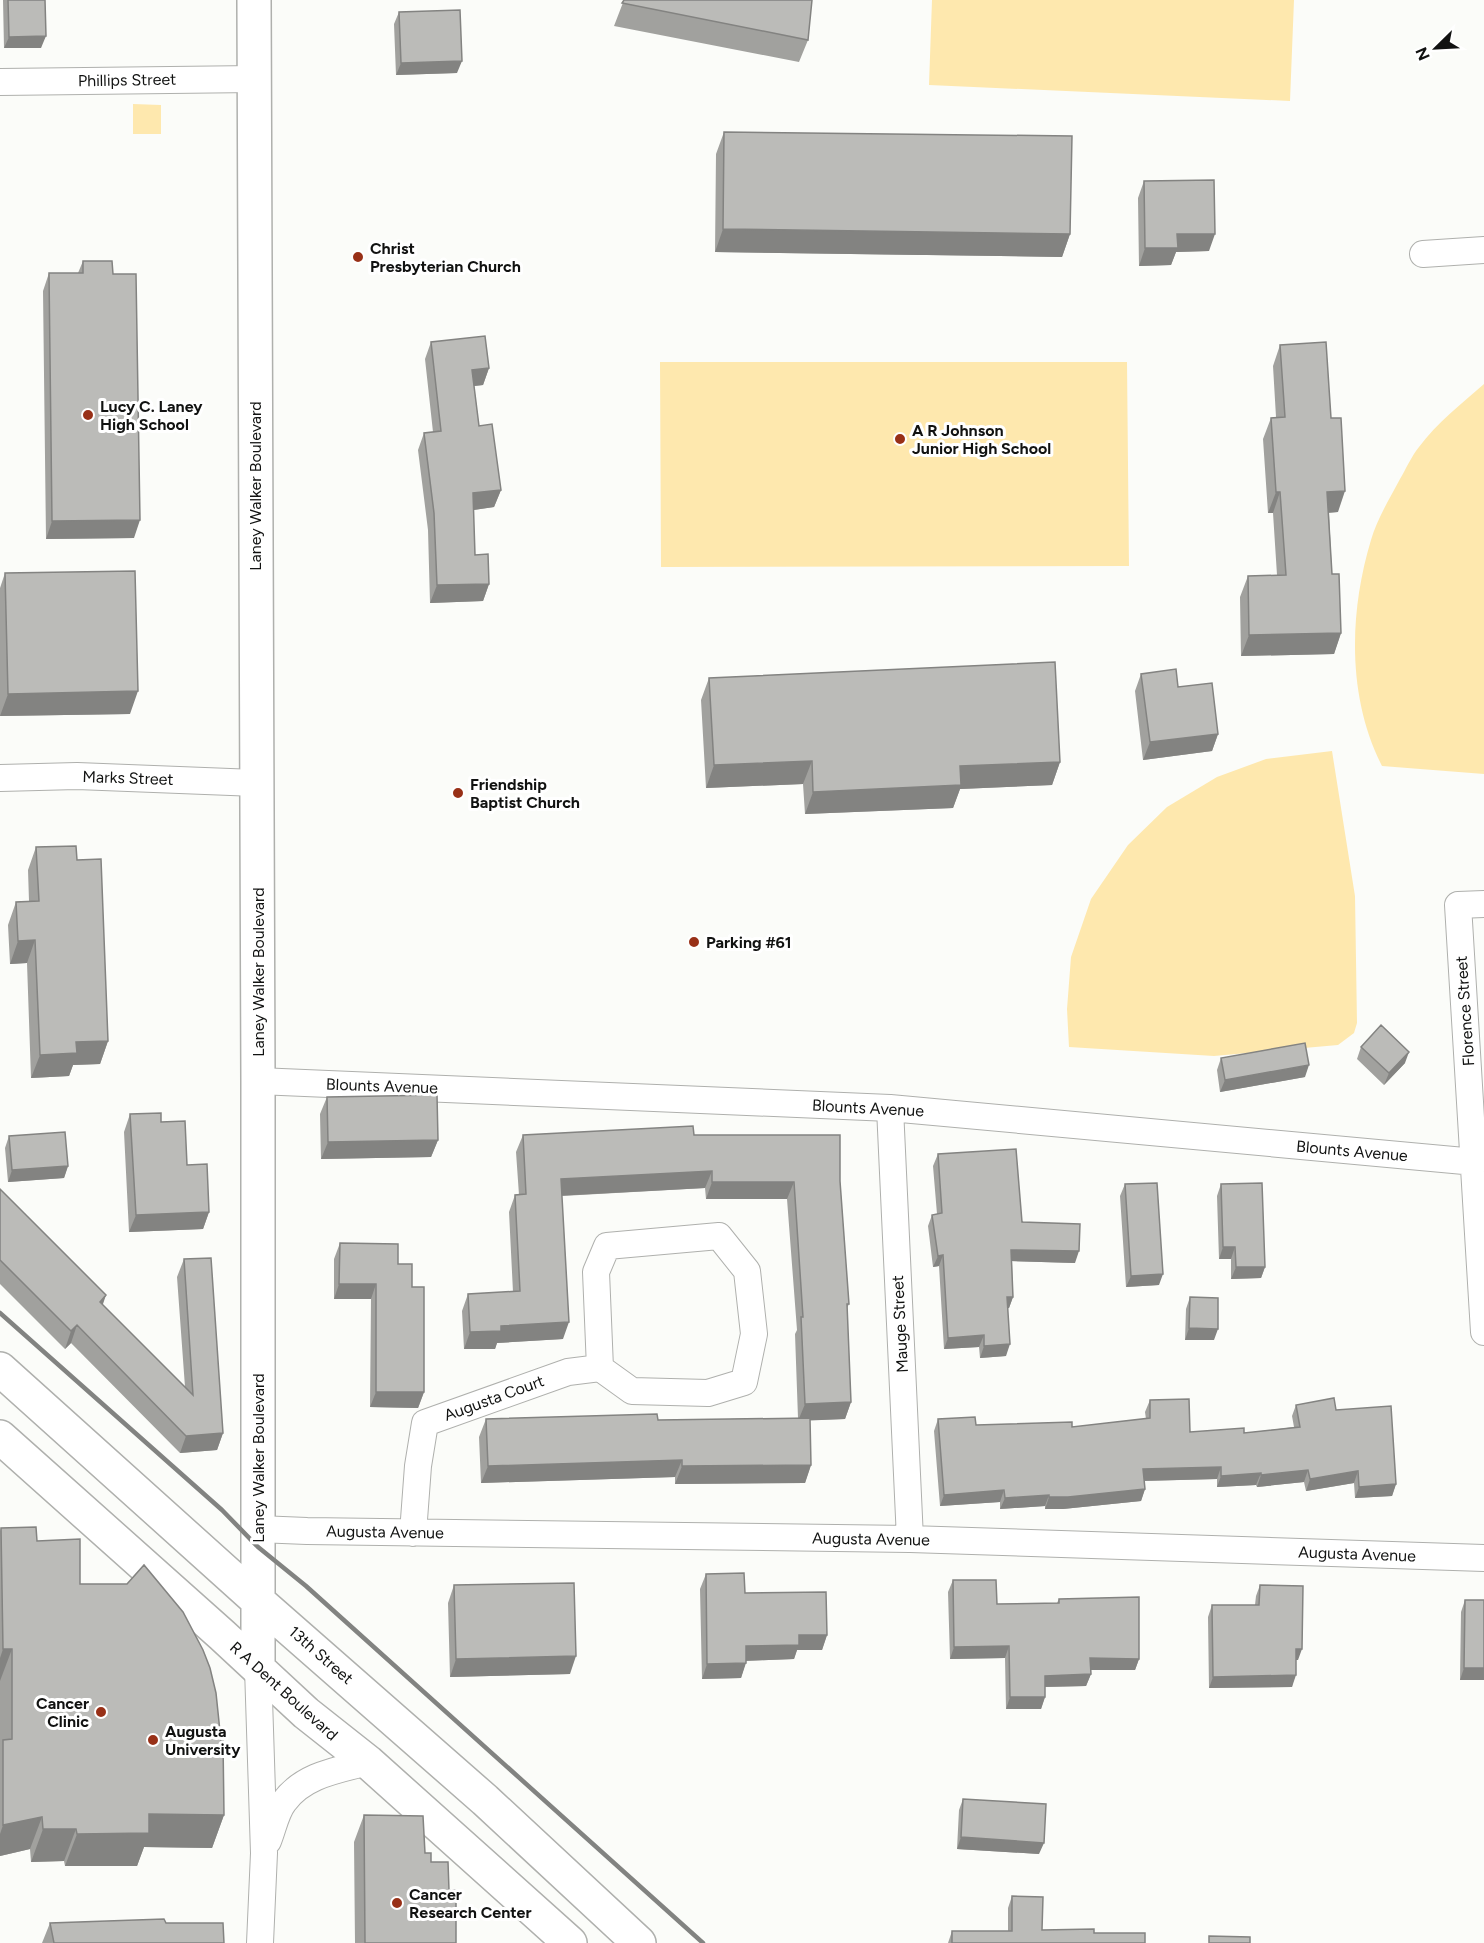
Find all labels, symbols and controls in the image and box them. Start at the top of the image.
north arrow [1406,18,1466,78]
text: N [1412,44,1434,63]
street label: Phillips Street [78,70,176,90]
place label: Christ Presbyterian Church [370,239,521,276]
marker: Christ Presbyterian Church [351,250,365,264]
place label: Lucy C. Laney High School [100,397,203,434]
street label: Laney Walker Boulevard [246,401,265,571]
marker: Lucy C. Laney High School [81,408,95,422]
place label: A R Johnson Junior High School [912,421,1051,458]
marker: A R Johnson Junior High School [893,432,907,446]
street label: Marks Street [82,767,174,789]
place label: Friendship Baptist Church [470,775,580,812]
marker: Friendship Baptist Church [451,786,465,800]
street label: Laney Walker Boulevard [249,887,268,1057]
place label: Parking #61 [706,933,792,952]
marker: Parking #61 [687,935,701,949]
street label: Florence Street [1452,955,1478,1067]
street label: Blounts Avenue [326,1075,439,1097]
street label: Blounts Avenue [812,1096,925,1120]
street label: Blounts Avenue [1295,1137,1409,1165]
street label: Mauge Street [888,1275,912,1373]
street label: Augusta Court [441,1371,547,1425]
street label: Laney Walker Boulevard [249,1373,268,1543]
street label: Augusta Avenue [326,1521,444,1543]
street label: Augusta Avenue [812,1528,930,1550]
street label: Augusta Avenue [1298,1542,1416,1566]
street label: 13th Street [285,1622,357,1688]
street label: R A Dent Boulevard [226,1638,342,1744]
place label: Cancer Clinic [36,1694,89,1731]
marker: Cancer Clinic [94,1705,108,1719]
place label: Augusta University [165,1722,241,1759]
marker: Augusta University [146,1733,160,1747]
place label: Cancer Research Center [409,1885,532,1922]
marker: Cancer Research Center [390,1896,404,1910]

